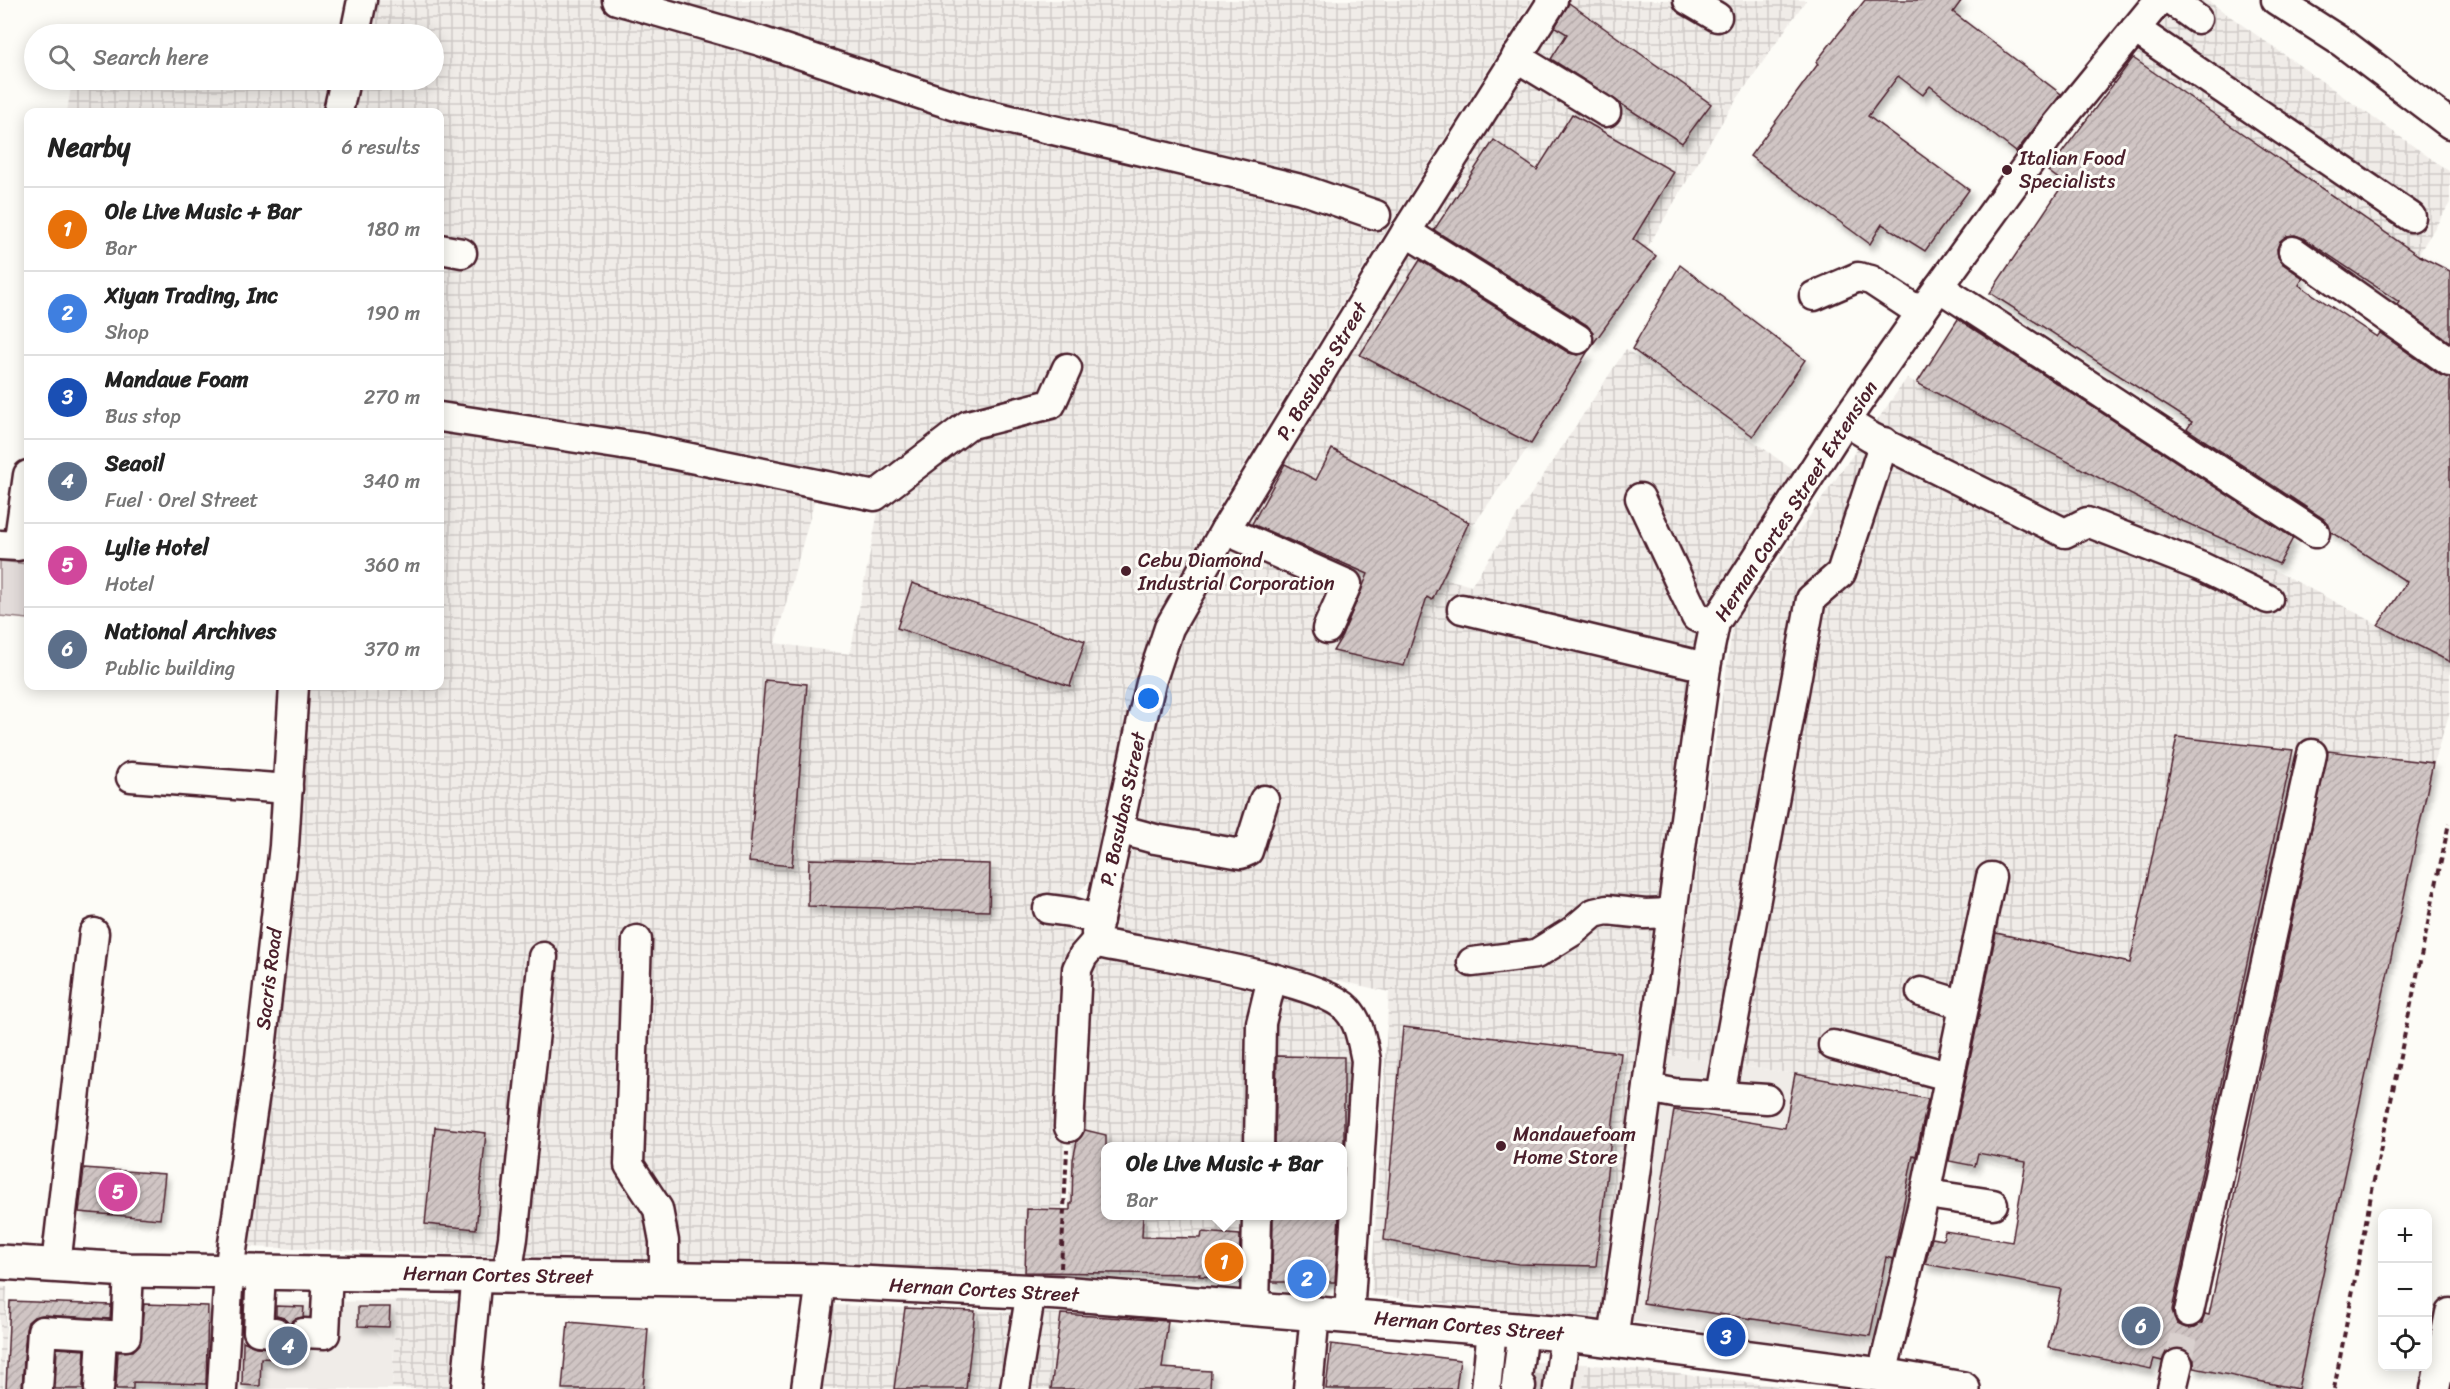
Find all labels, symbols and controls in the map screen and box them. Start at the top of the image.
search box [24,24,444,90]
text: Search here [93,38,209,77]
icon: search [45,41,78,74]
text: Nearby [48,124,130,170]
text: 6 results [341,130,420,165]
place label: Italian Food Specialists [2018,141,2126,199]
marker: Italian Food Specialists [2000,163,2014,177]
text: Ole Live Music + Bar [105,192,301,231]
text: 1 [63,212,72,247]
text: 180 m [366,212,420,247]
text: Bar [105,231,136,266]
text: Xiyan Trading, Inc [105,276,279,315]
street label: P. Basubas Street [1267,294,1378,447]
text: 2 [62,296,73,331]
text: 190 m [366,296,420,331]
text: Shop [105,315,149,350]
text: Mandaue Foam [105,360,248,399]
street label: Hernan Cortes Street Extension [1705,373,1888,629]
text: 3 [62,380,73,415]
text: 270 m [364,380,420,415]
text: Bus stop [105,399,181,434]
text: Seaoil [105,444,164,483]
text: 4 [61,464,74,499]
text: 340 m [363,464,420,499]
text: Fuel · Orel Street [105,483,258,518]
text: Lylie Hotel [105,528,209,567]
place label: Cebu Diamond Industrial Corporation [1137,543,1335,601]
text: 5 [61,548,74,583]
text: 360 m [364,548,420,583]
marker: Cebu Diamond Industrial Corporation [1119,564,1133,578]
text: Hotel [105,567,154,602]
text: National Archives [105,612,276,651]
text: 6 [62,632,73,667]
text: 370 m [364,632,420,667]
text: Public building [105,651,235,686]
your location [1134,684,1163,713]
street label: P. Basubas Street [1090,728,1157,889]
street label: Sacris Road [245,925,293,1032]
place label: Mandauefoam Home Store [1513,1117,1636,1175]
marker: Mandauefoam Home Store [1494,1139,1508,1153]
popup [1101,1142,1347,1220]
text: Ole Live Music + Bar [1126,1144,1322,1183]
pin: 5 [98,1170,138,1214]
text: Bar [1126,1183,1157,1218]
map controls [2378,1209,2432,1371]
button: + [2378,1209,2432,1263]
pin: 1 [1204,1240,1244,1284]
street label: Hernan Cortes Street [403,1256,594,1294]
pin: 2 [1288,1256,1326,1302]
button: − [2378,1263,2432,1317]
street label: Hernan Cortes Street [888,1268,1081,1312]
street label: Hernan Cortes Street [1373,1300,1566,1352]
pin: 6 [2122,1304,2160,1348]
pin: 3 [1706,1314,1746,1360]
button: locate [2378,1317,2432,1371]
pin: 4 [268,1324,308,1368]

